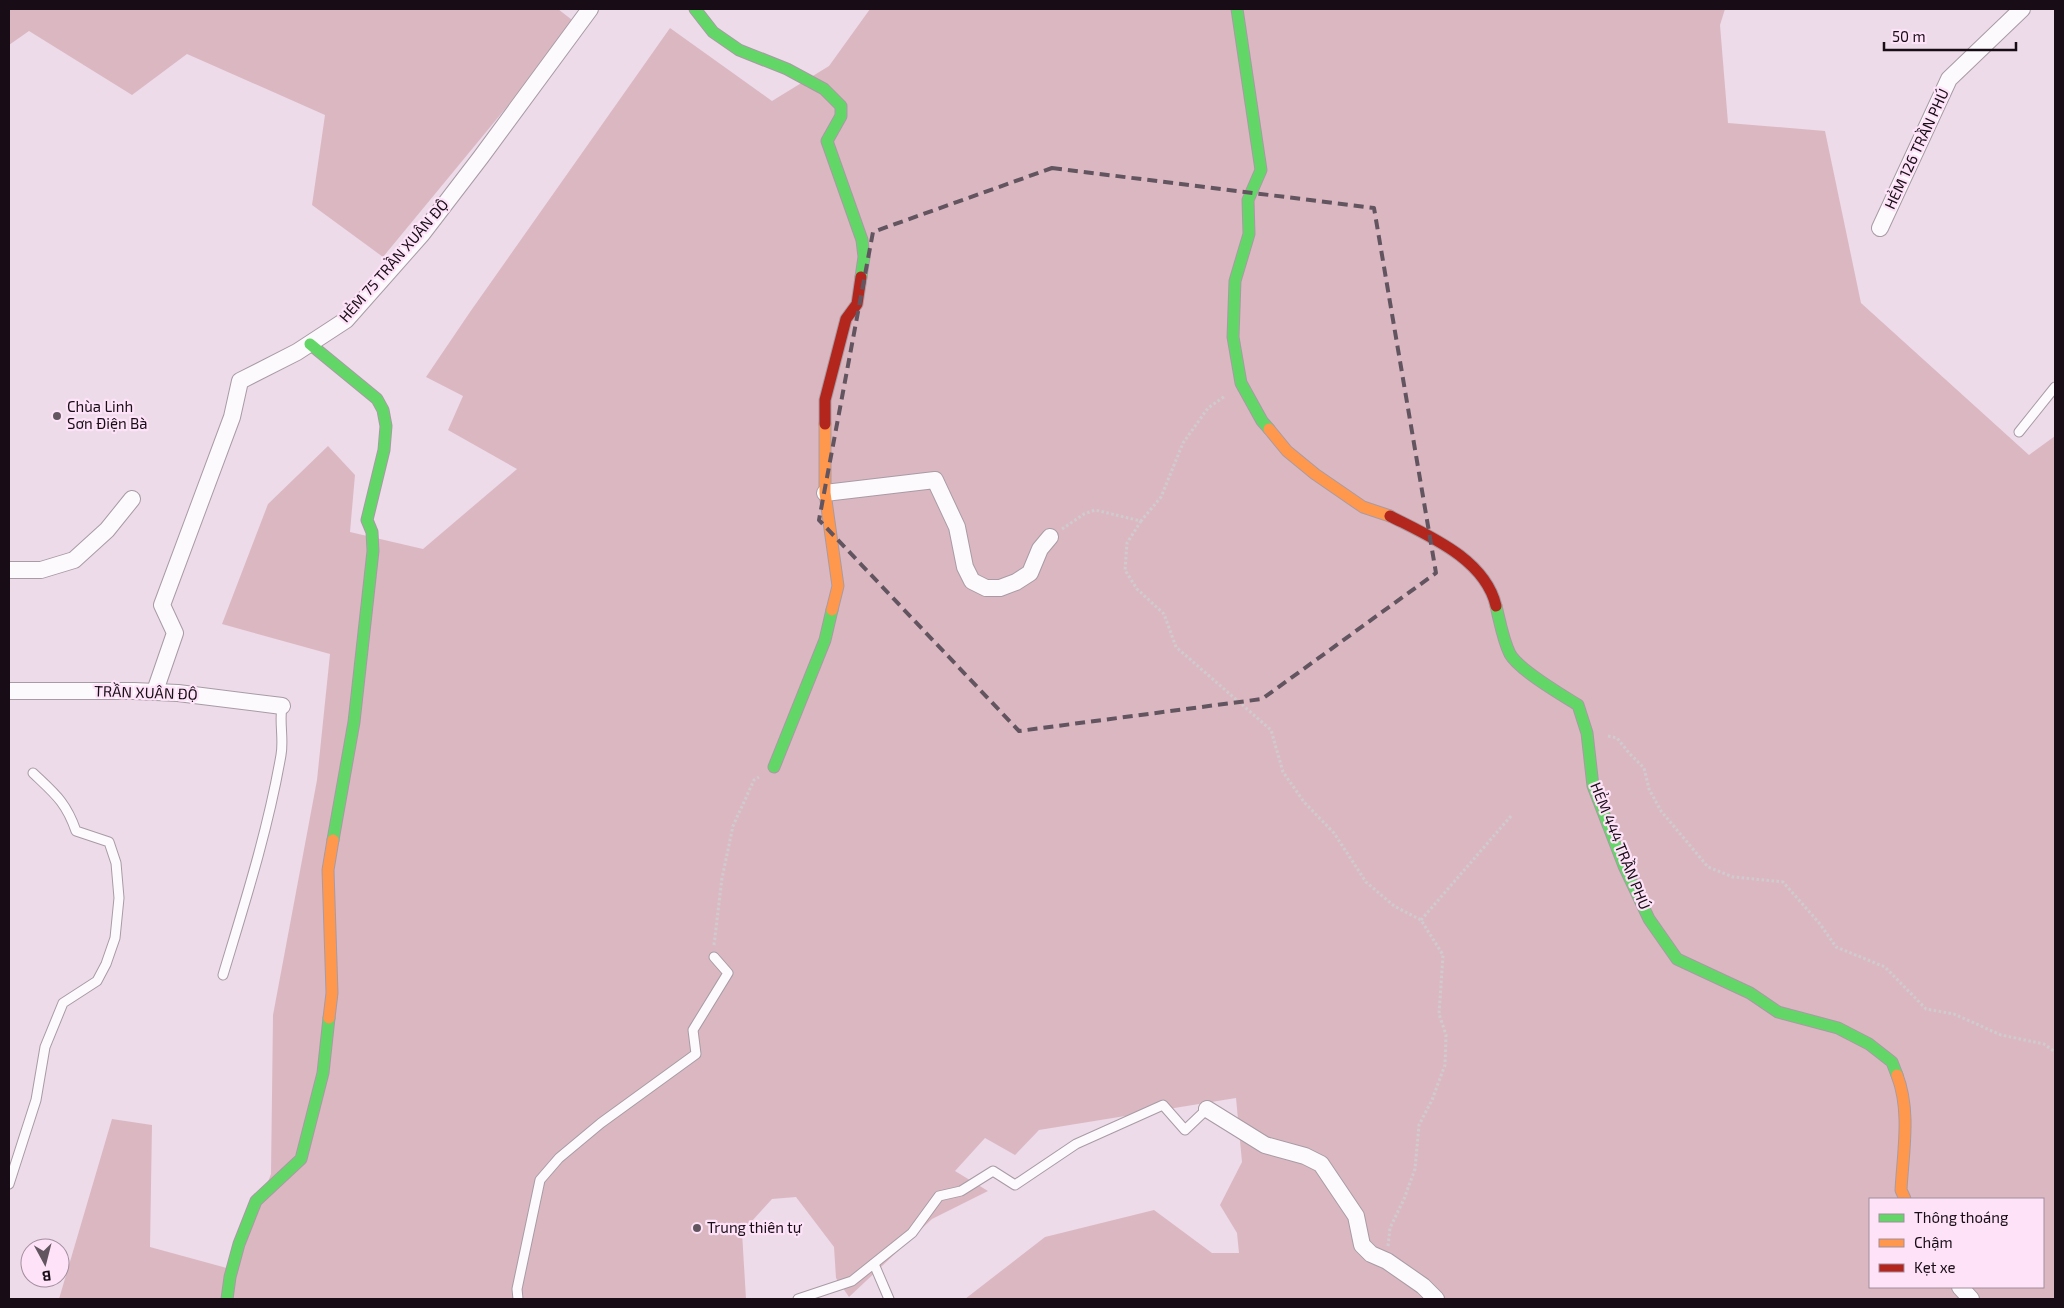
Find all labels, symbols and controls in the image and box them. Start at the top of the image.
scale bar [1884,20,2016,52]
text: 50 m [1892,27,1926,45]
street label: HẺM 126 TRẦN PHÚ [1879,85,1952,212]
street label: HẺM 75 TRẦN XUÂN ĐỘ [334,194,452,326]
place label: Chùa Linh Sơn Điện Bà [67,397,148,432]
marker: Chùa Linh Sơn Điện Bà [51,410,63,422]
street label: TRẦN XUÂN ĐỘ [94,680,198,703]
street label: HẺM 444 TRẦN PHÚ [1587,779,1656,912]
legend [1869,1198,2044,1288]
text: Thông thoáng [1914,1208,2009,1226]
place label: Trung thiên tự [707,1218,803,1236]
marker: Trung thiên tự [691,1222,703,1234]
text: Chậm [1914,1233,1953,1251]
north arrow [20,1238,70,1288]
text: Kẹt xe [1914,1258,1956,1276]
text: B [41,1267,52,1285]

